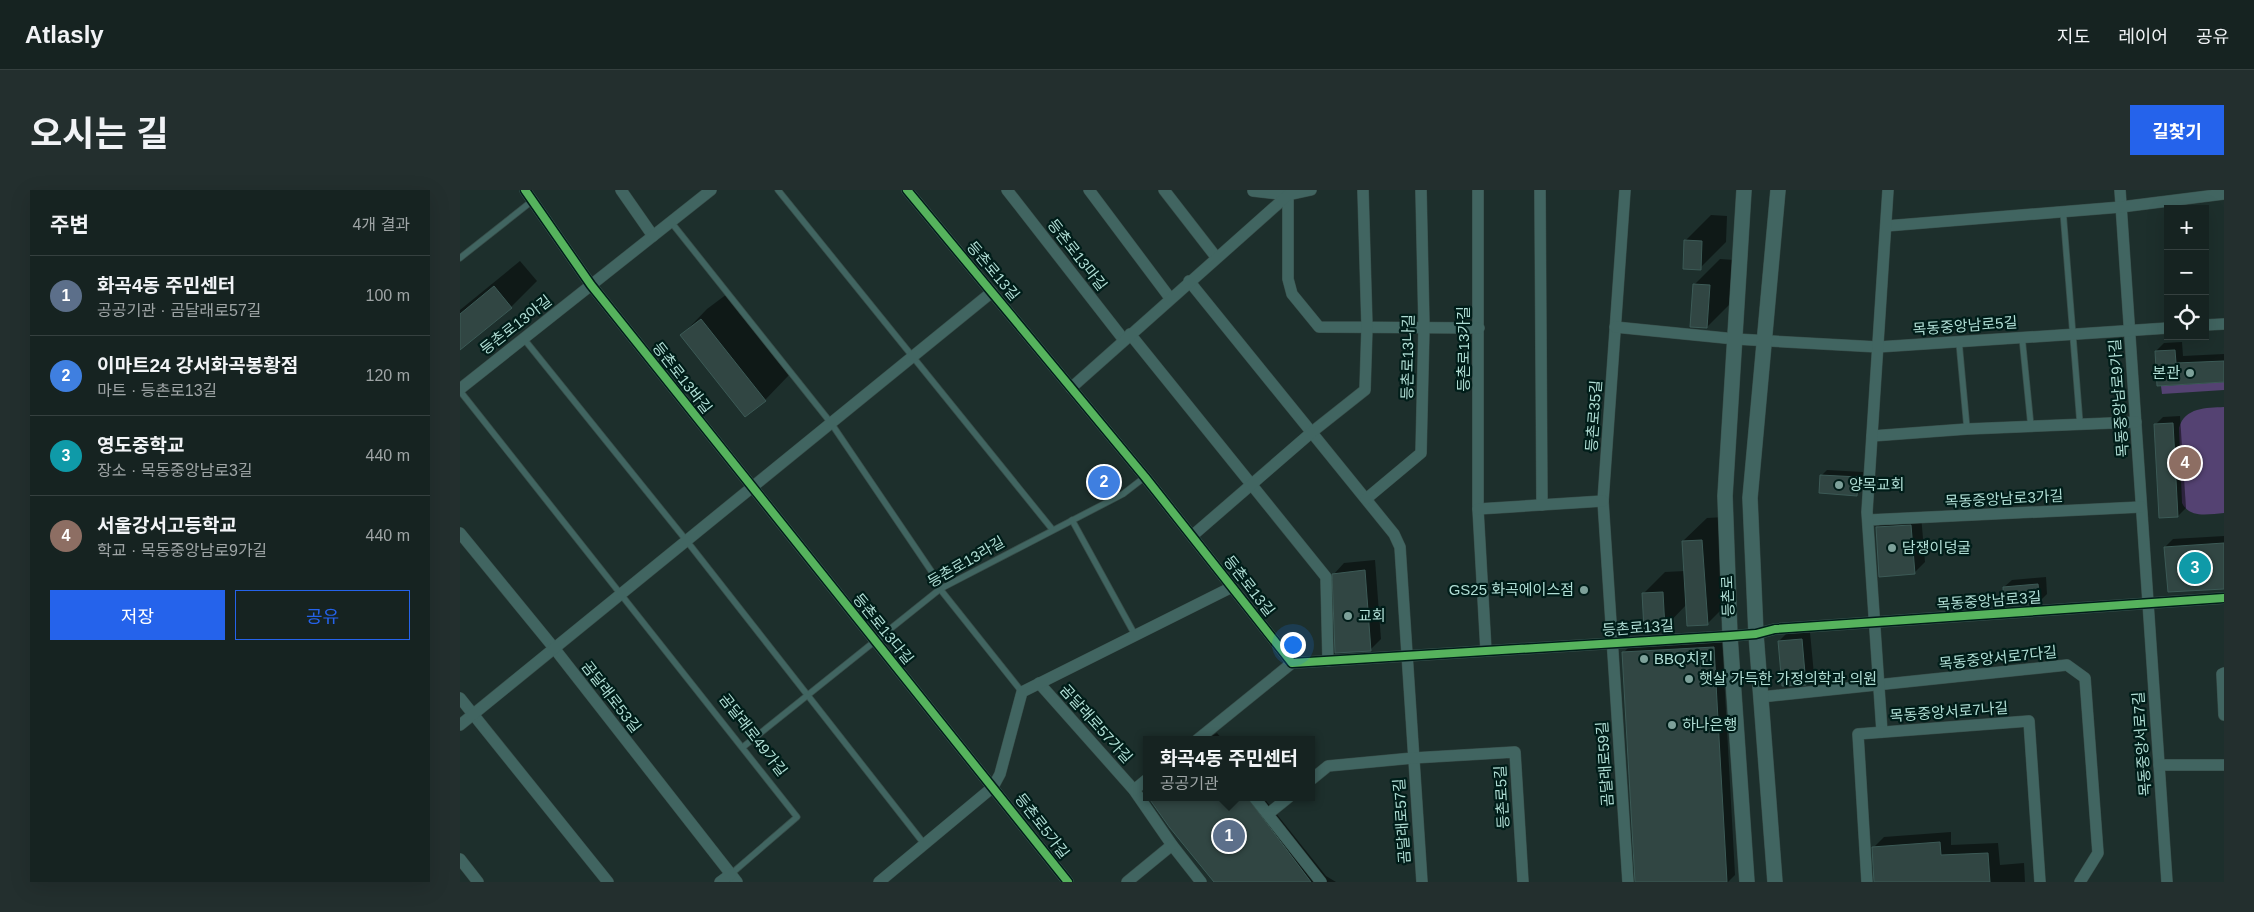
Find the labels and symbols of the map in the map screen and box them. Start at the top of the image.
street label: 등촌로13마길 [1044,216,1110,294]
street label: 등촌로13길 [964,238,1023,304]
street label: 등촌로13아길 [477,292,555,358]
street label: 등촌로13가길 [1455,306,1472,392]
street label: 목동중앙남로5길 [1912,313,2018,338]
street label: 등촌로13나길 [1398,314,1417,400]
street label: 목동중앙남로9가길 [2106,338,2131,458]
street label: 등촌로13바길 [649,339,715,417]
place label: 본관 [2152,364,2180,381]
marker: 본관 [2184,367,2196,379]
street label: 등촌로35길 [1583,380,1604,452]
pin: 4 [2169,444,2201,482]
pin: 2 [1088,463,1120,501]
place label: 양목교회 [1849,476,1904,493]
marker: 양목교회 [1833,479,1845,491]
street label: 목동중앙남로3가길 [1944,487,2064,510]
street label: 등촌로13라길 [924,533,1007,590]
place label: 담쟁이덩굴 [1902,539,1971,556]
marker: 담쟁이덩굴 [1886,542,1898,554]
pin: 3 [2179,549,2211,587]
street label: 등촌로13길 [1221,552,1278,619]
street label: 등촌로 [1718,575,1737,617]
place label: GS25 화곡에이스점 [1449,581,1574,598]
marker: GS25 화곡에이스점 [1578,584,1590,596]
street label: 목동중앙남로3길 [1936,588,2042,613]
street label: 등촌로13다길 [850,590,917,667]
place label: 교회 [1358,607,1386,624]
marker: 교회 [1342,610,1354,622]
street label: 등촌로13길 [1602,617,1674,638]
your location [1280,632,1306,658]
street label: 목동중앙서로7다길 [1938,643,2058,672]
place label: BBQ치킨 [1654,650,1713,667]
marker: BBQ치킨 [1638,653,1650,665]
street label: 곰달래로53길 [578,658,644,736]
place label: 햇살 가득한 가정의학과 의원 [1699,670,1877,687]
marker: 햇살 가득한 가정의학과 의원 [1683,673,1695,685]
street label: 곰달래로57가길 [1057,681,1136,766]
street label: 곰달래로49가길 [716,690,791,779]
street label: 목동중앙서로7길 [2129,691,2154,797]
street label: 목동중앙서로7나길 [1889,699,2009,724]
place label: 하나은행 [1682,716,1737,733]
marker: 하나은행 [1666,719,1678,731]
street label: 곰달래로59길 [1593,721,1616,807]
street label: 등촌로5길 [1491,765,1512,829]
street label: 곰달래로57길 [1390,778,1413,864]
street label: 등촌로5가길 [1012,790,1073,861]
pin: 1 [1213,817,1245,855]

